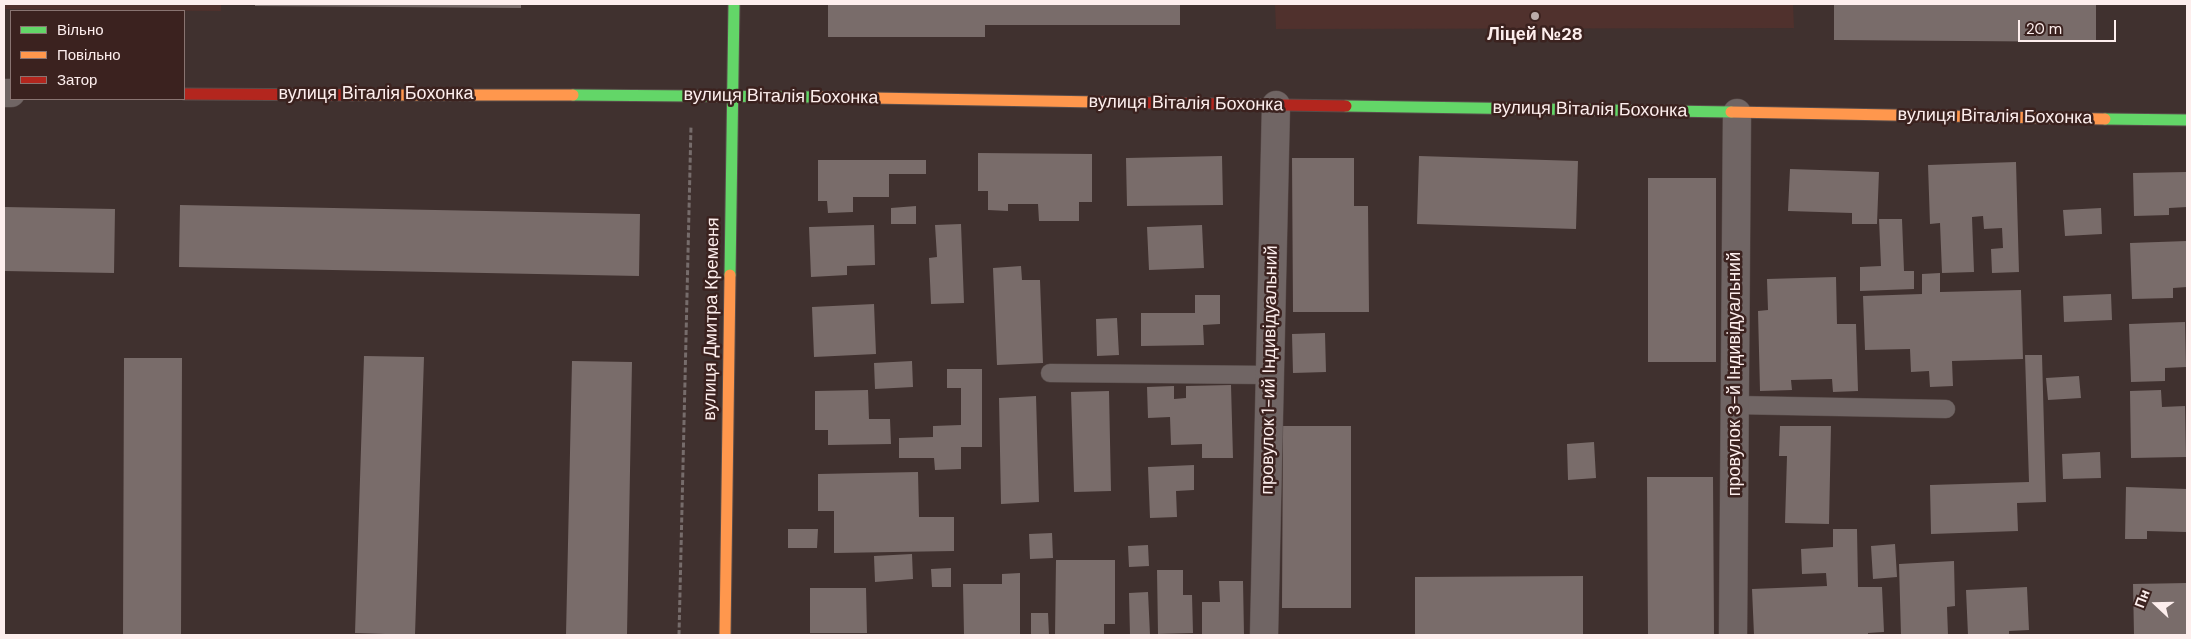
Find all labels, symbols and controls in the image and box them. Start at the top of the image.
legend [10,10,185,100]
marker: Ліцей №28 [1529,10,1541,22]
scale bar [2021,10,2118,42]
text: 20 m [2026,19,2062,39]
text: Вільно [57,20,104,40]
place label: Ліцей №28 [1487,24,1583,46]
text: Повільно [57,45,121,65]
text: Затор [57,70,97,90]
street label: вулиця Віталія Бохонка [279,83,473,105]
street label: вулиця Віталія Бохонка [683,85,879,109]
street label: вулиця Віталія Бохонка [1088,92,1284,116]
street label: вулиця Віталія Бохонка [1492,98,1688,122]
street label: вулиця Віталія Бохонка [1897,105,2093,129]
street label: вулиця Дмитра Кременя [699,217,725,421]
street label: провулок 1-ий Індивідуальний [1257,245,1283,495]
street label: провулок 3-й Індивідуальний [1724,252,1746,496]
north arrow [2131,579,2181,629]
text: Пн [2130,587,2154,611]

